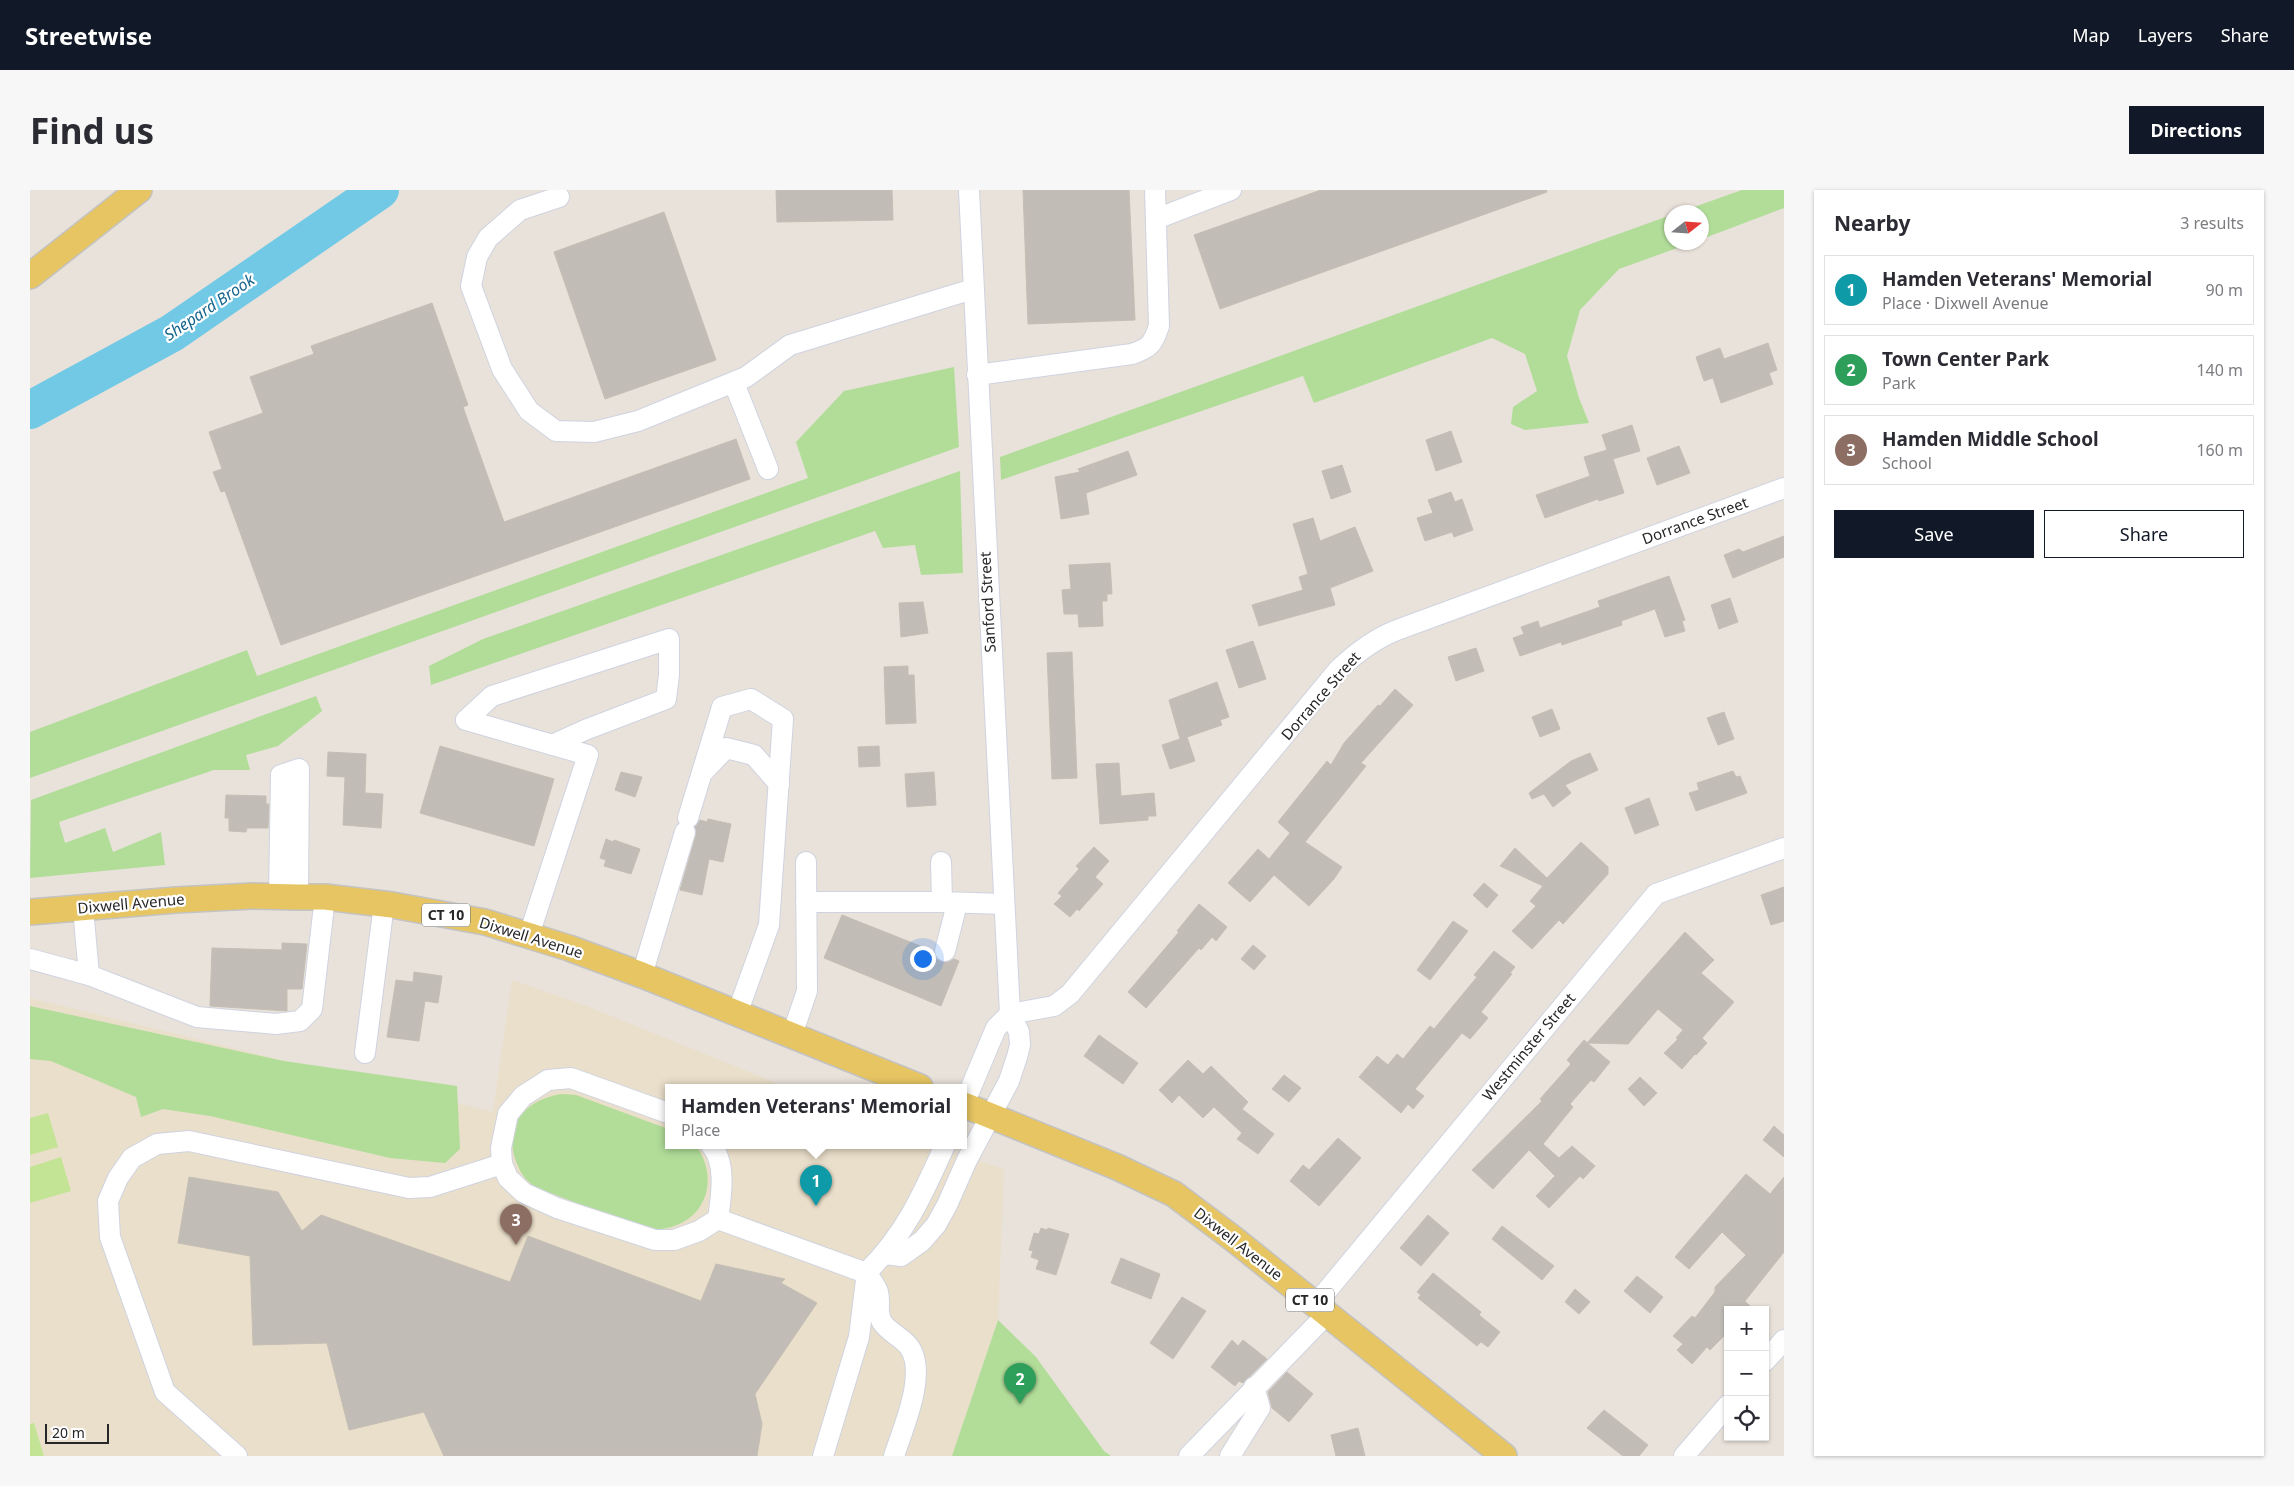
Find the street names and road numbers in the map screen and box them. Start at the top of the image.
street label: Dorrance Street [1639,491,1751,548]
street label: Sanford Street [974,550,1000,653]
street label: Dorrance Street [1276,646,1365,744]
street label: Dixwell Avenue [77,888,185,918]
road number: CT 10 [422,904,470,926]
street label: Dixwell Avenue [477,912,586,962]
street label: Westminster Street [1477,988,1580,1104]
street label: Dixwell Avenue [1190,1202,1287,1284]
road number: CT 10 [1286,1288,1334,1312]

